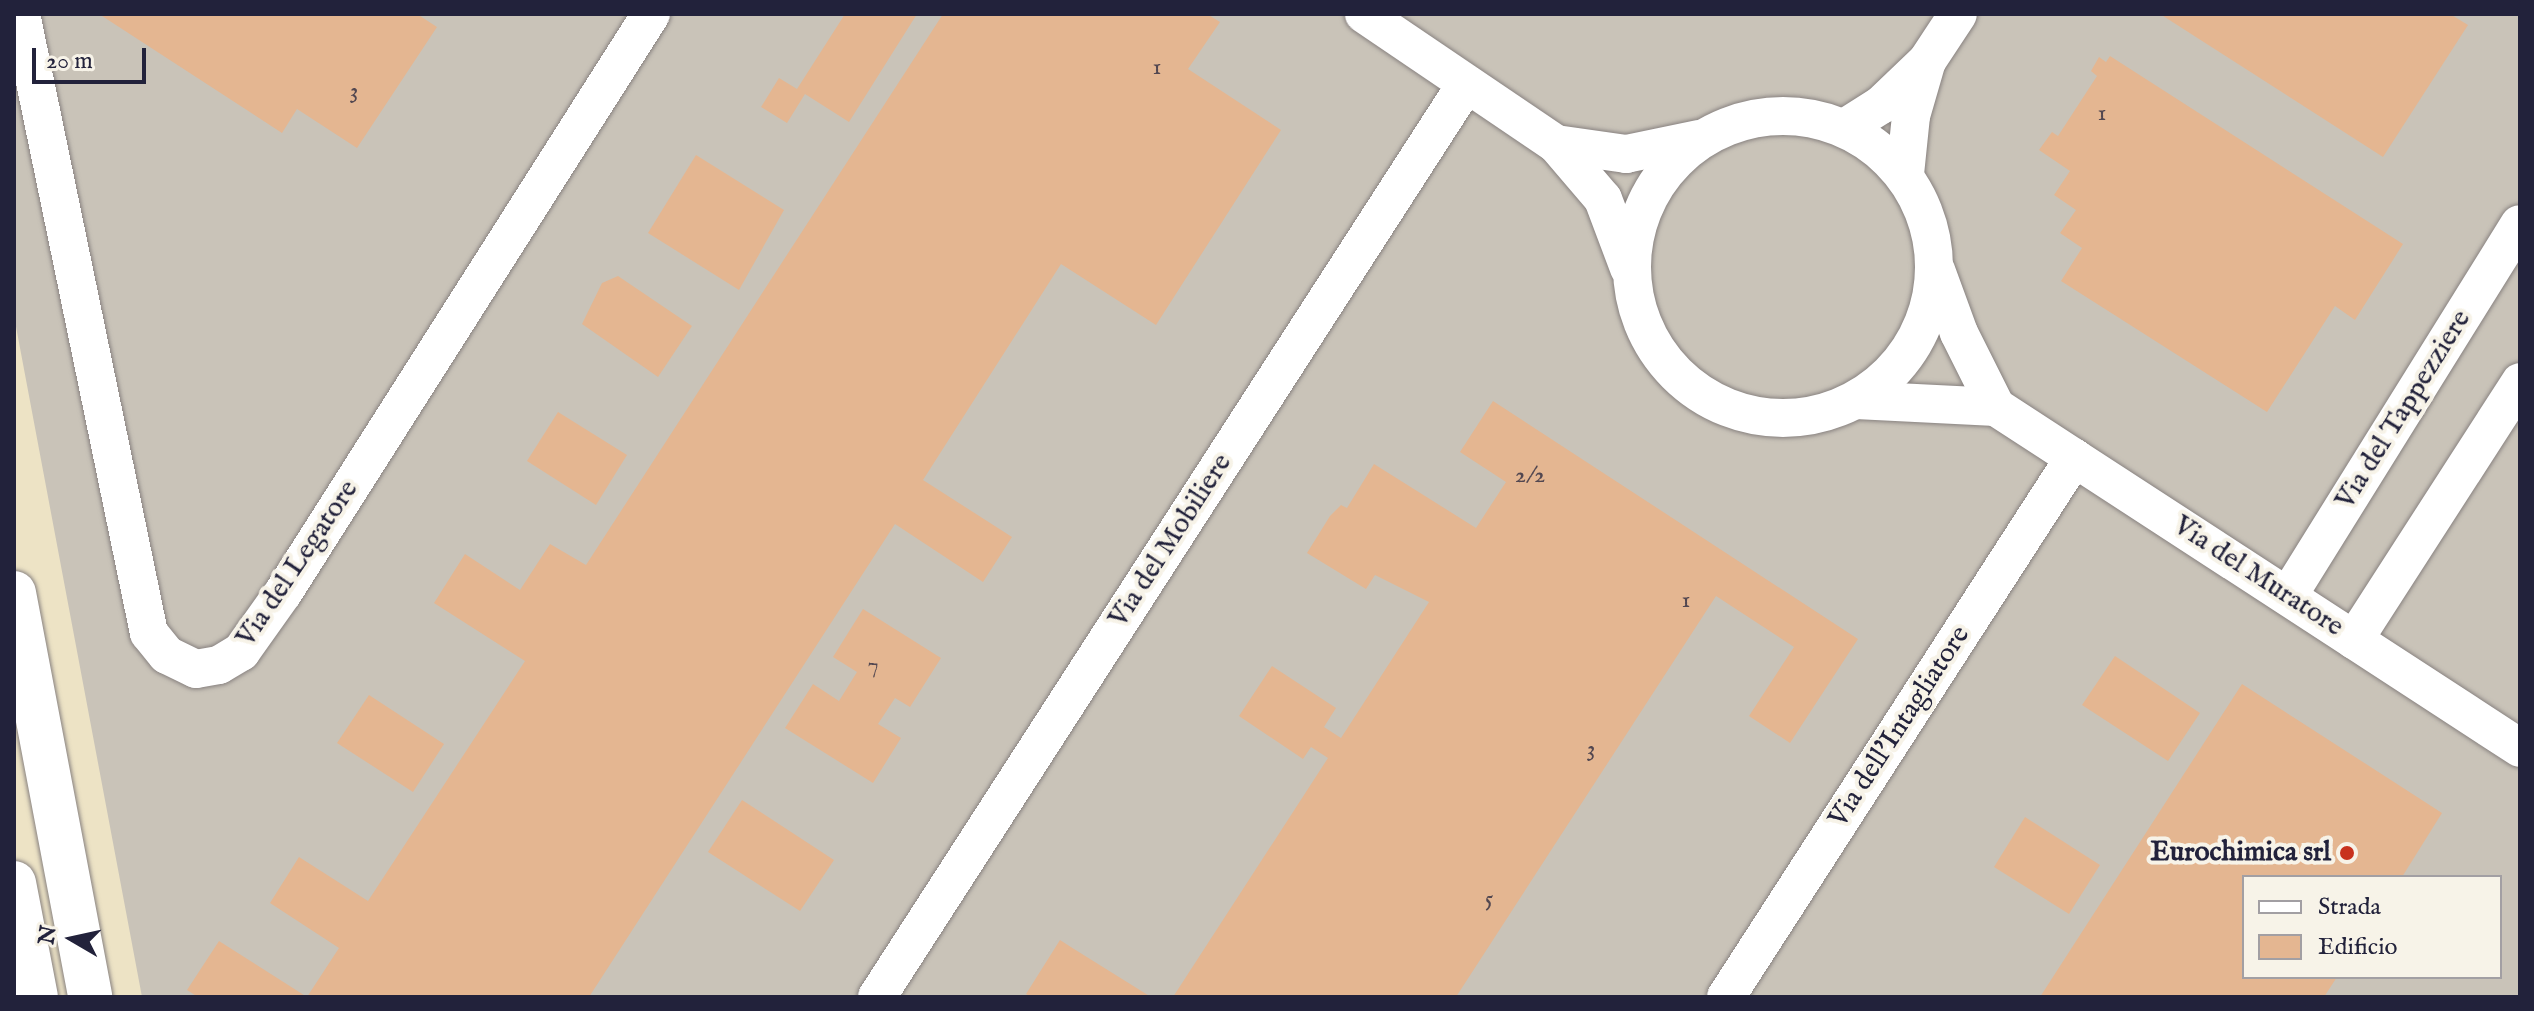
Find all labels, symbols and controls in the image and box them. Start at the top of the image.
scale bar [36,32,150,82]
text: 20 m [46,46,93,77]
house number: 1 [1153,54,1161,82]
house number: 3 [350,78,358,106]
house number: 1 [2098,100,2106,128]
street label: Via del Tappezziere [2329,304,2479,516]
street label: Via del Mobiliere [1102,448,1240,634]
house number: 2/2 [1515,462,1545,490]
street label: Via del Legatore [230,474,366,654]
street label: Via del Muratore [2167,509,2349,645]
house number: 1 [1682,587,1690,615]
street label: Via dell'Intagliatore [1822,620,1978,834]
house number: 7 [867,652,879,680]
house number: 3 [1587,736,1595,764]
place label: Eurochimica srl [2150,836,2331,870]
marker: Eurochimica srl [2338,844,2356,862]
legend [2242,875,2502,979]
house number: 5 [1485,886,1493,914]
text: Strada [2318,892,2381,923]
north arrow [32,899,112,979]
text: N [33,924,64,947]
text: Edificio [2318,932,2397,963]

